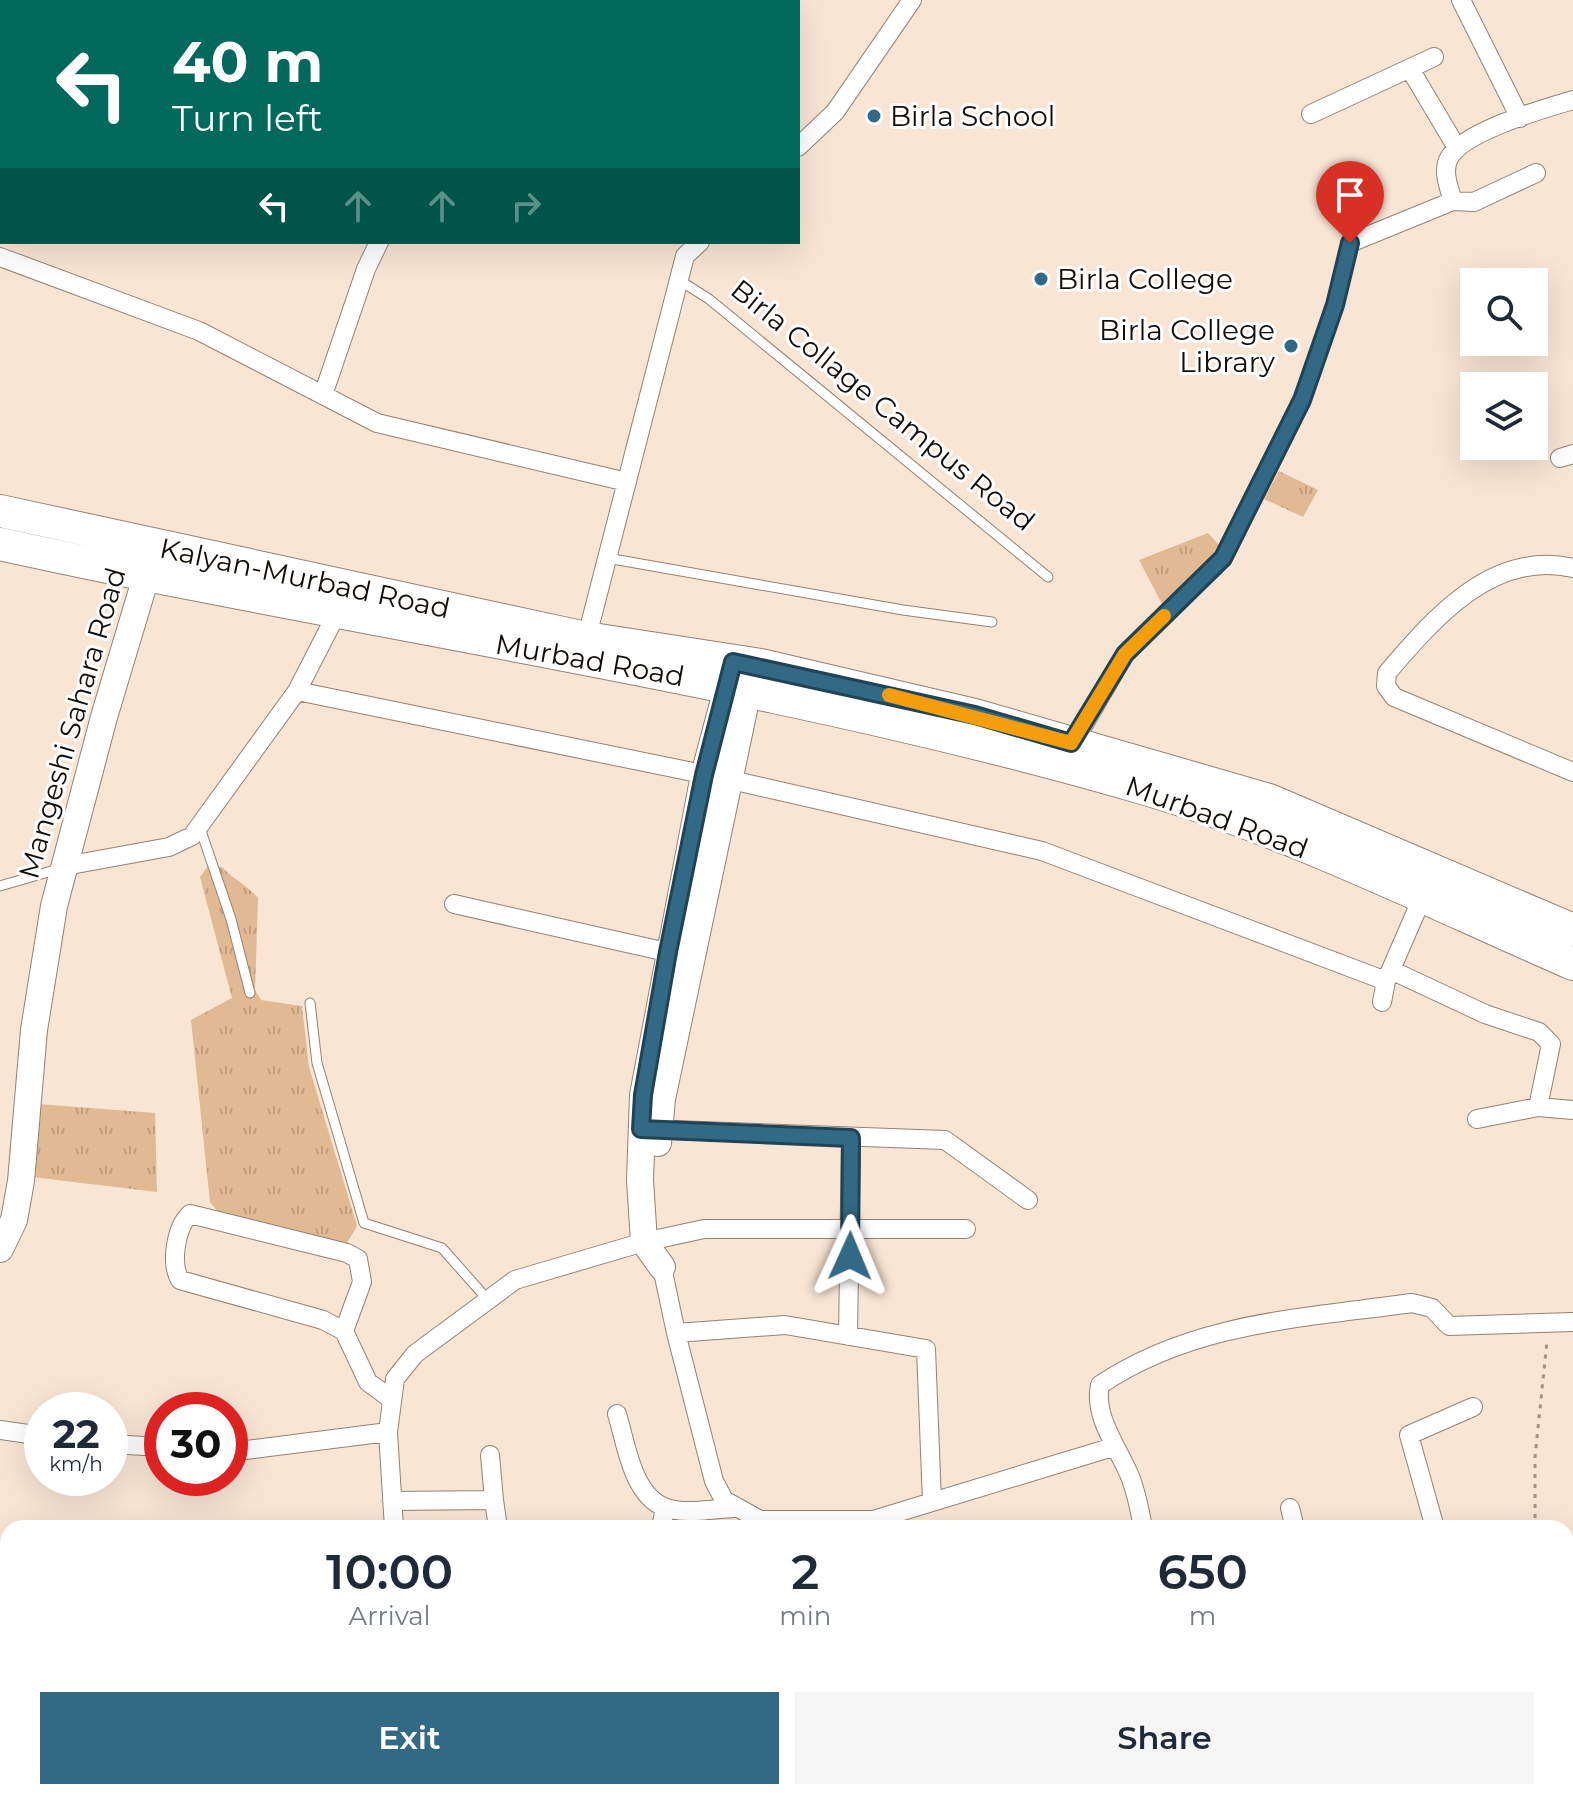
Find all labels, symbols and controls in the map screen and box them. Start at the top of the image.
text: 40 m [172,28,323,96]
icon: left [40,32,144,136]
text: Turn left [172,96,323,140]
place label: Birla School [890,99,1055,133]
marker: Birla School [865,107,883,125]
pin [1316,161,1384,243]
icon: arrive [1328,173,1372,217]
icon: left [252,184,296,228]
icon: ahead [336,184,380,228]
icon: ahead [420,184,464,228]
icon: right [504,184,548,228]
place label: Birla College [1057,262,1233,296]
map controls [1460,268,1548,460]
button: search [1460,268,1548,356]
marker: Birla College [1032,270,1050,288]
street label: Birla Collage Campus Road [724,272,1042,538]
place label: Birla College Library [1099,313,1276,379]
marker: Birla College Library [1282,337,1300,355]
button: layers [1460,372,1548,460]
street label: Kalyan-Murbad Road [157,531,453,625]
street label: Mangeshi Sahara Road [11,564,133,882]
street label: Murbad Road [493,627,687,693]
street label: Murbad Road [1121,768,1313,866]
position arrow [808,1214,892,1298]
speed limit sign: 30 [144,1392,248,1496]
text: 22 [52,1409,100,1458]
text: km/h [49,1452,103,1476]
text: 10:00 [326,1543,453,1601]
text: 2 [791,1543,819,1601]
text: 650 [1157,1543,1248,1601]
text: Arrival [349,1600,431,1632]
text: min [779,1600,831,1632]
text: m [1189,1600,1216,1632]
button: Exit [40,1692,779,1784]
button: Share [795,1692,1534,1784]

